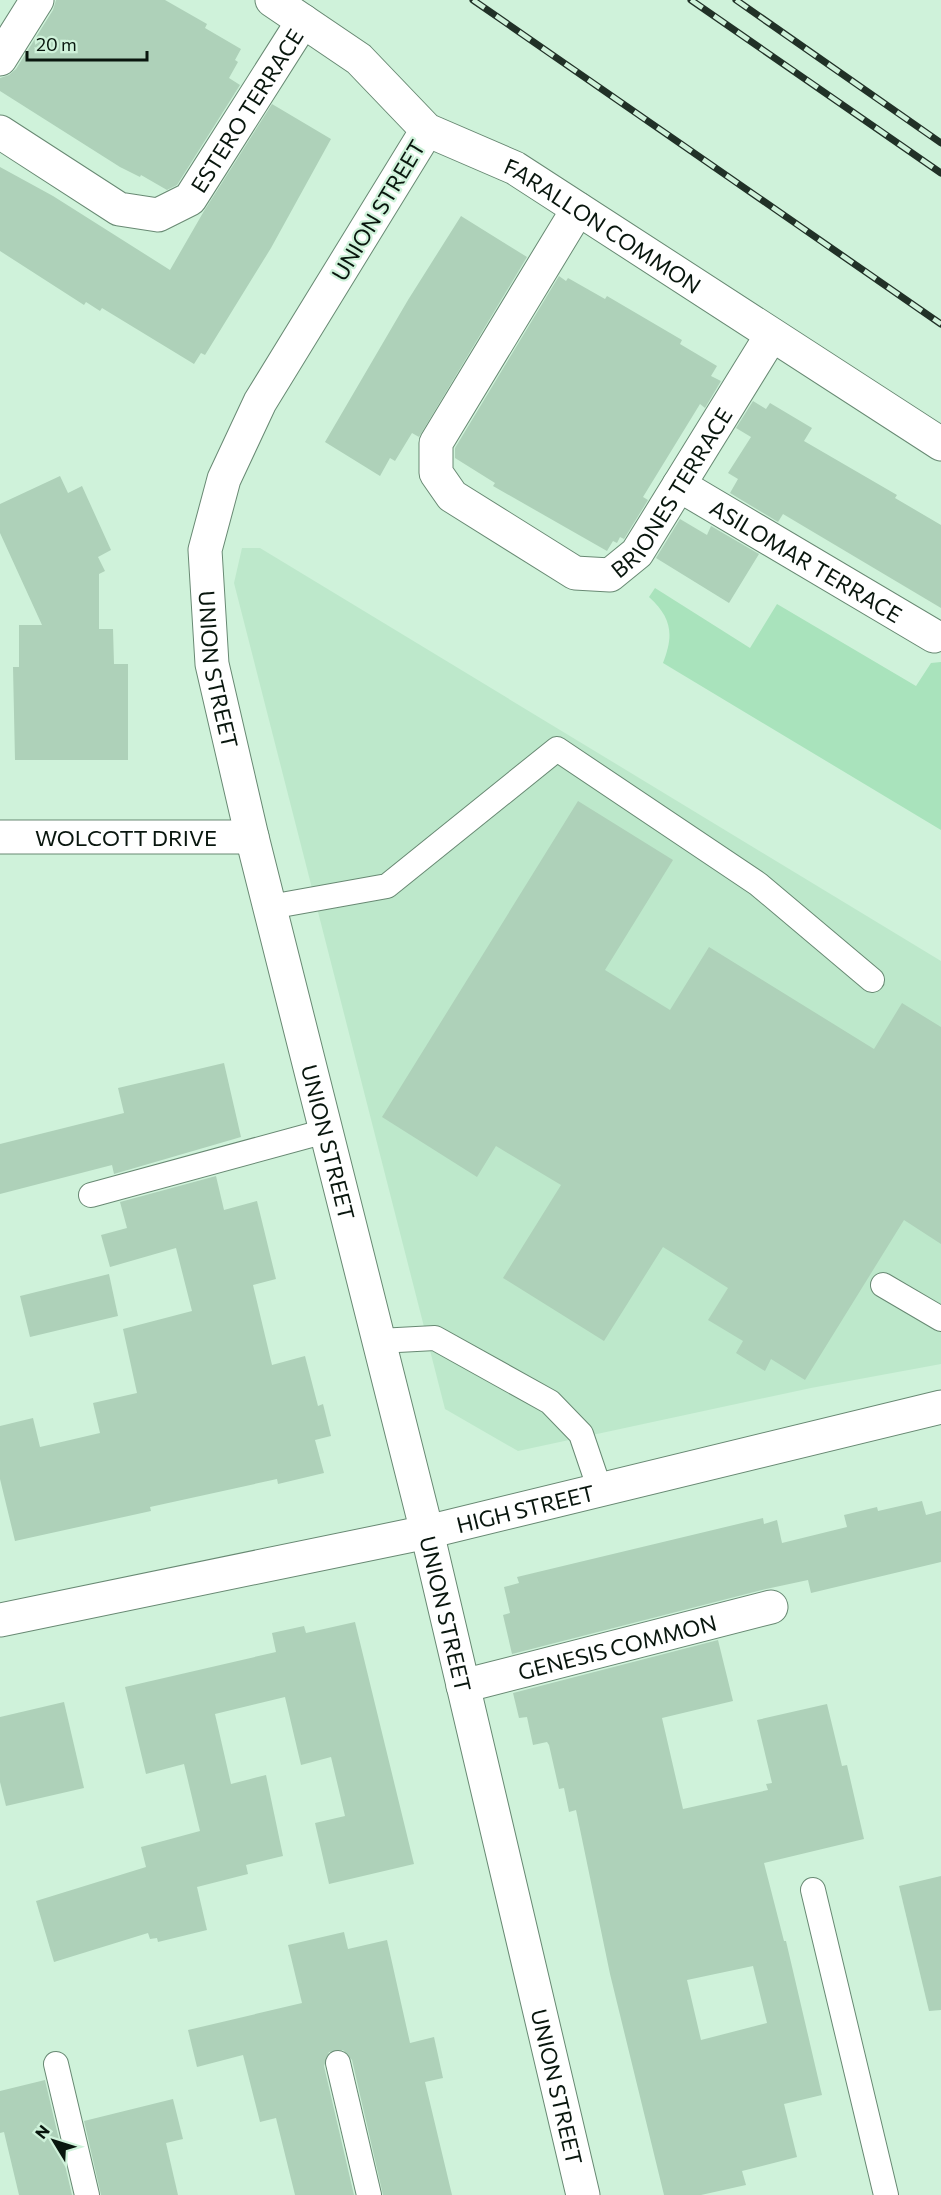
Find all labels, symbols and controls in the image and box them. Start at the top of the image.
street label: ESTERO TERRACE [184,23,308,197]
scale bar [27,24,147,62]
text: 20 m [36,33,77,55]
street label: UNION STREET [325,135,431,285]
street label: FARALLON COMMON [500,152,707,299]
street label: BRIONES TERRACE [605,402,737,583]
street label: ASILOMAR TERRACE [705,493,907,628]
street label: UNION STREET [194,590,244,751]
street label: WOLCOTT DRIVE [35,824,217,851]
street label: UNION STREET [296,1061,361,1223]
street label: HIGH STREET [453,1478,597,1538]
street label: UNION STREET [415,1533,478,1694]
street label: GENESIS COMMON [515,1608,719,1685]
street label: UNION STREET [526,2006,589,2167]
north arrow [24,2111,84,2171]
text: N [31,2121,53,2142]

